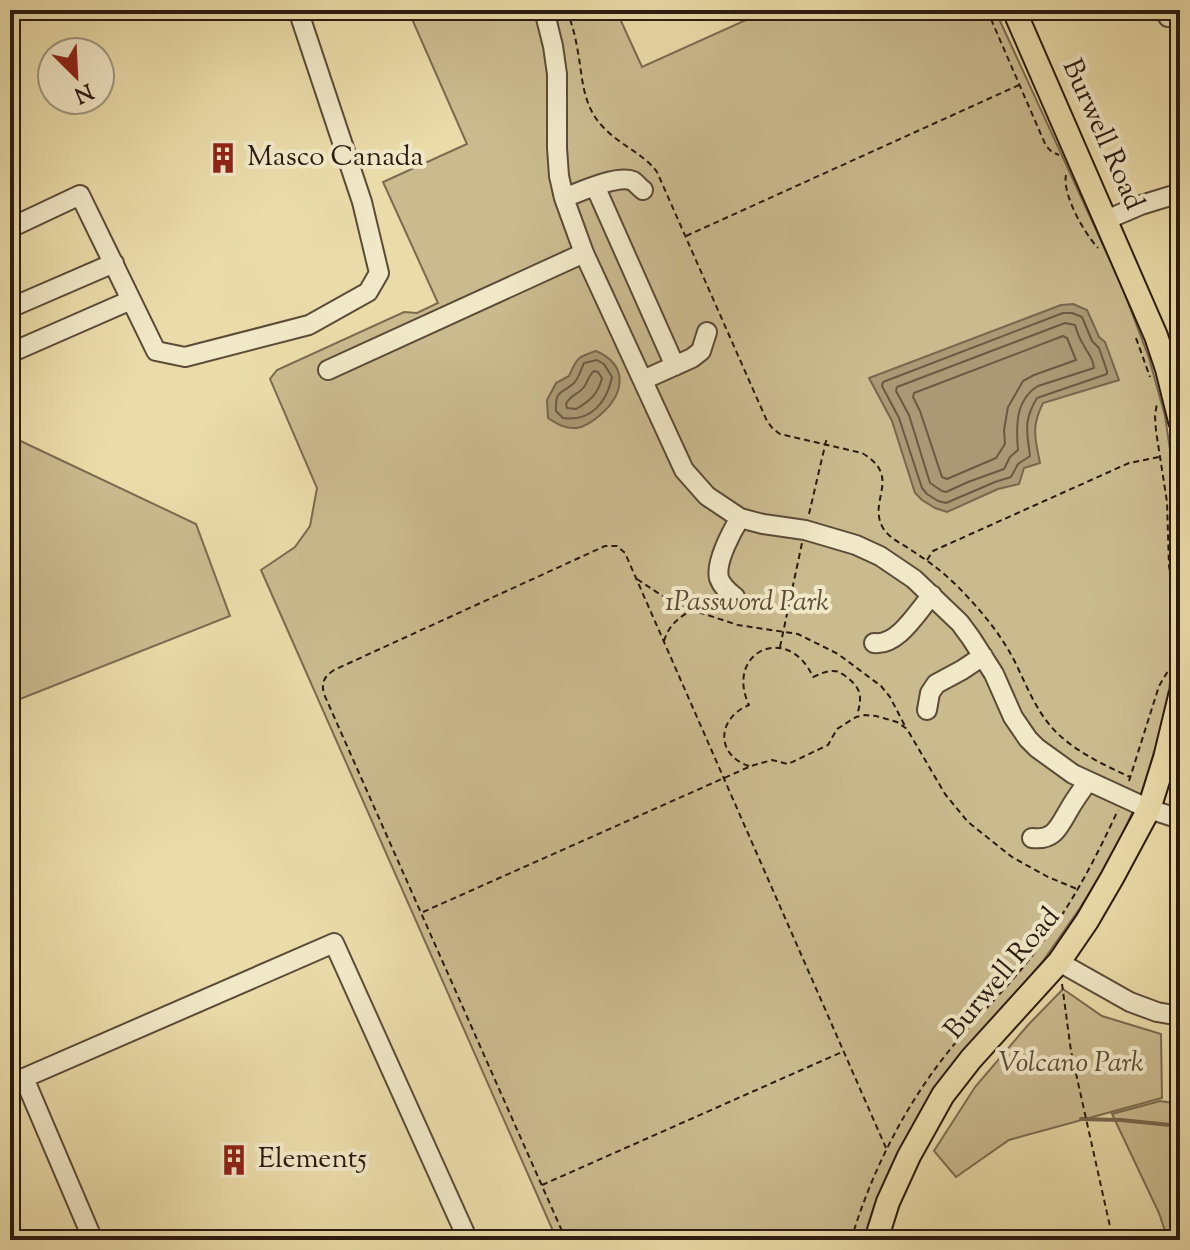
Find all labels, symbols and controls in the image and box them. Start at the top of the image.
north arrow [36,36,116,116]
street label: Burwell Road [1051,53,1153,217]
text: N [68,73,97,110]
place label: Masco Canada [247,138,424,178]
building icon: Masco Canada [206,141,240,175]
park label: 1Password Park [665,583,829,623]
street label: Burwell Road [936,899,1070,1049]
park label: Volcano Park [998,1044,1144,1084]
place label: Element5 [258,1140,367,1180]
building icon: Element5 [217,1143,251,1177]

